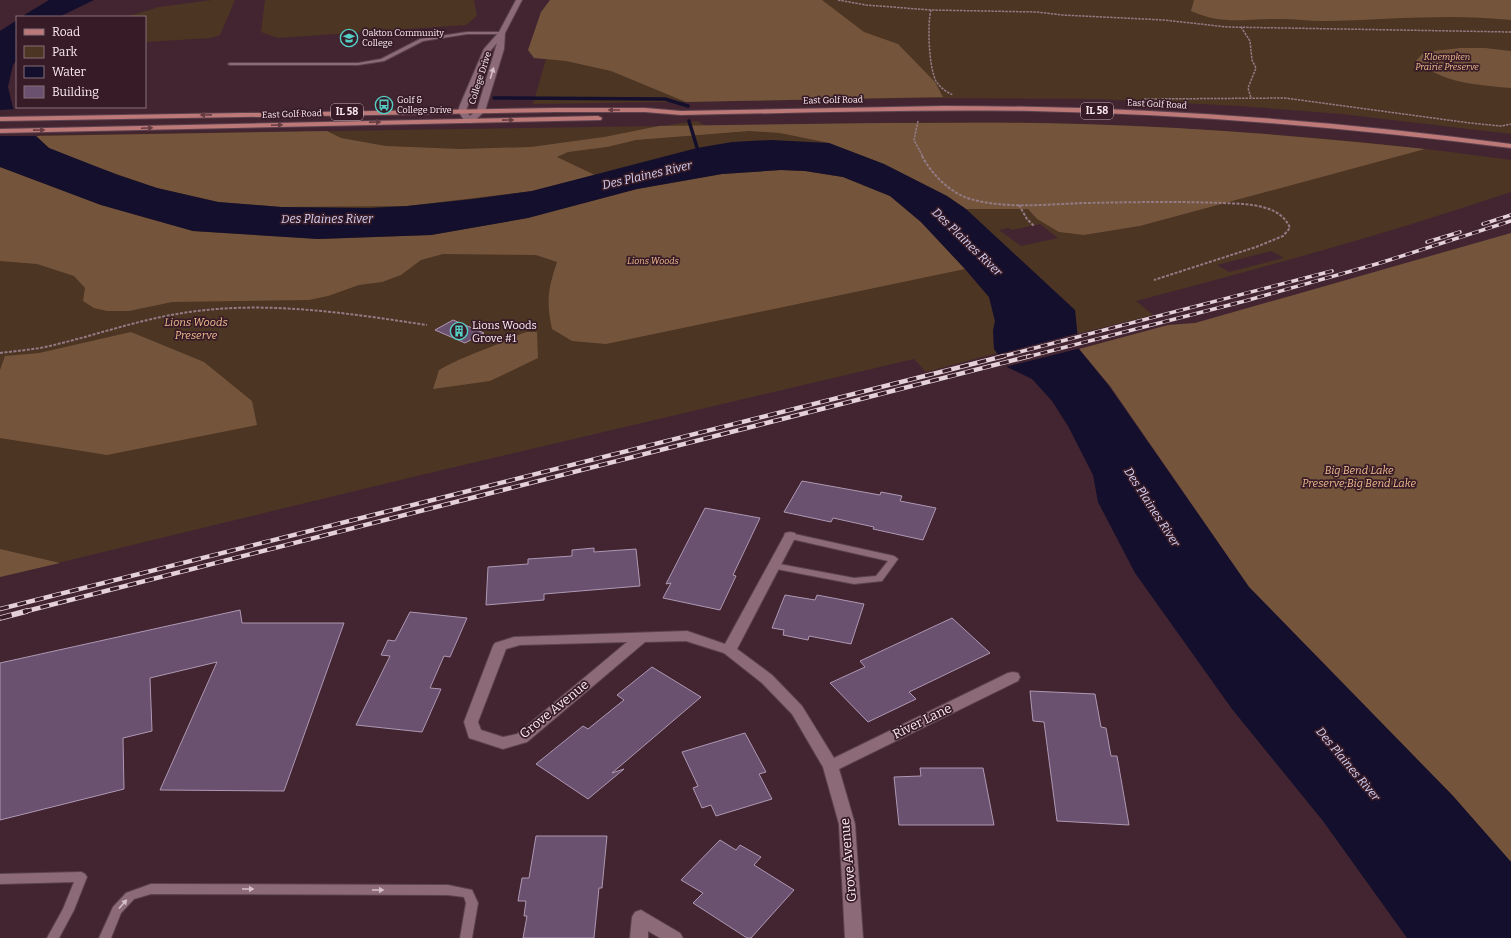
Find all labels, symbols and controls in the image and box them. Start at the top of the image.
legend [16,16,146,108]
text: Road [52,25,80,39]
school or university icon: Oakton Community College [339,28,359,48]
place label: Oakton Community College [362,28,444,48]
text: Park [52,45,78,59]
street label: College Drive [467,50,493,106]
park label: Kloempken Prairie Preserve [1415,52,1479,72]
text: Water [52,65,87,79]
one-way arrow [489,67,495,79]
text: Building [52,85,99,99]
street label: East Golf Road [803,94,864,106]
bus stop icon: Golf & College Drive [374,95,394,115]
place label: Golf & College Drive [397,95,452,115]
street label: East Golf Road [1127,97,1188,111]
road number: IL 58 [1081,103,1113,119]
road number: IL 58 [331,104,363,120]
one-way arrow [607,107,620,113]
street label: East Golf Road [262,108,323,120]
one-way arrow [199,112,212,118]
one-way arrow [502,117,515,123]
one-way arrow [369,119,382,125]
one-way arrow [271,121,283,128]
one-way arrow [141,125,154,131]
one-way arrow [33,127,46,133]
water label: Des Plaines River [601,158,694,192]
water label: Des Plaines River [929,205,1006,280]
water label: Des Plaines River [281,212,374,226]
park label: Lions Woods [627,256,679,266]
park label: Lions Woods Preserve [164,316,228,342]
place label: Lions Woods Grove #1 [472,319,537,345]
building icon: Lions Woods Grove #1 [449,321,469,341]
park label: Big Bend Lake Preserve;Big Bend Lake [1302,464,1416,490]
water label: Des Plaines River [1121,465,1183,550]
street label: Grove Avenue [517,677,591,741]
street label: River Lane [890,700,954,742]
water label: Des Plaines River [1313,724,1384,805]
street label: Grove Avenue [837,817,859,903]
one-way arrow [242,886,255,892]
one-way arrow [372,887,385,893]
one-way arrow [118,899,128,909]

